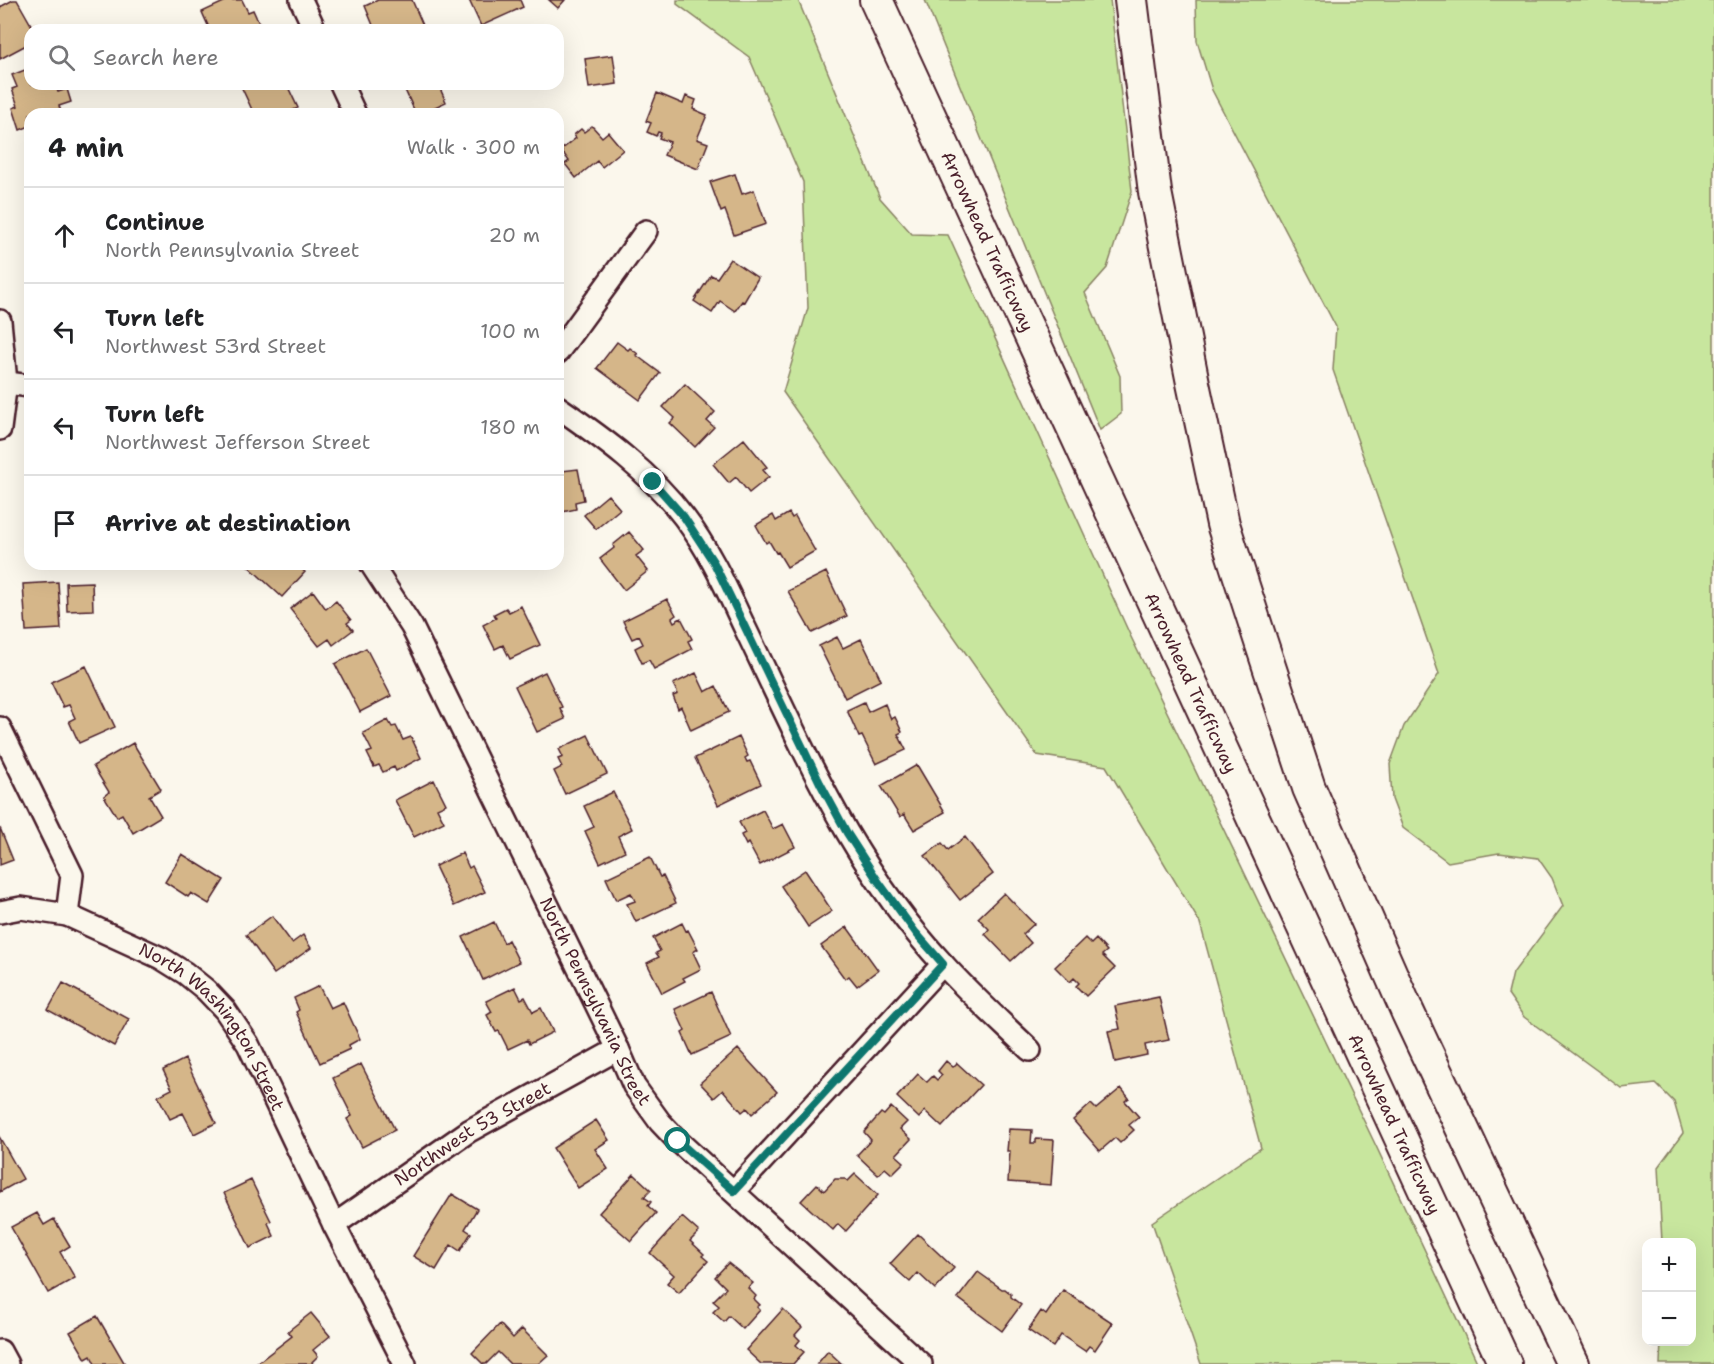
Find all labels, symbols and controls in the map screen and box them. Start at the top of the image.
search box [24,24,564,90]
icon: search [45,41,78,74]
text: Search here [93,43,219,72]
text: 4 min [48,130,124,165]
text: Walk · 300 m [407,134,540,160]
street label: Arrowhead Trafficway [935,147,1039,336]
text: Continue [105,208,205,237]
icon: ahead [48,219,81,252]
text: 20 m [489,222,540,248]
text: North Pennsylvania Street [105,237,360,263]
text: Turn left [105,304,204,333]
icon: left [48,315,81,348]
text: 100 m [480,318,540,344]
text: Northwest 53rd Street [105,333,326,359]
text: Turn left [105,400,204,429]
icon: left [48,411,81,444]
text: 180 m [480,414,540,440]
text: Northwest Jefferson Street [105,429,371,455]
route end [639,468,665,494]
icon: arrive [48,507,81,540]
text: Arrive at destination [105,509,351,538]
street label: Arrowhead Trafficway [1139,589,1243,777]
street label: North Pennsylvania Street [534,893,656,1111]
street label: North Washington Street [135,938,290,1115]
street label: Arrowhead Trafficway [1342,1030,1446,1218]
street label: Northwest 53 Street [389,1076,555,1192]
route start [664,1127,690,1153]
map controls [1642,1238,1696,1346]
button: + [1642,1238,1696,1292]
button: − [1642,1292,1696,1346]

